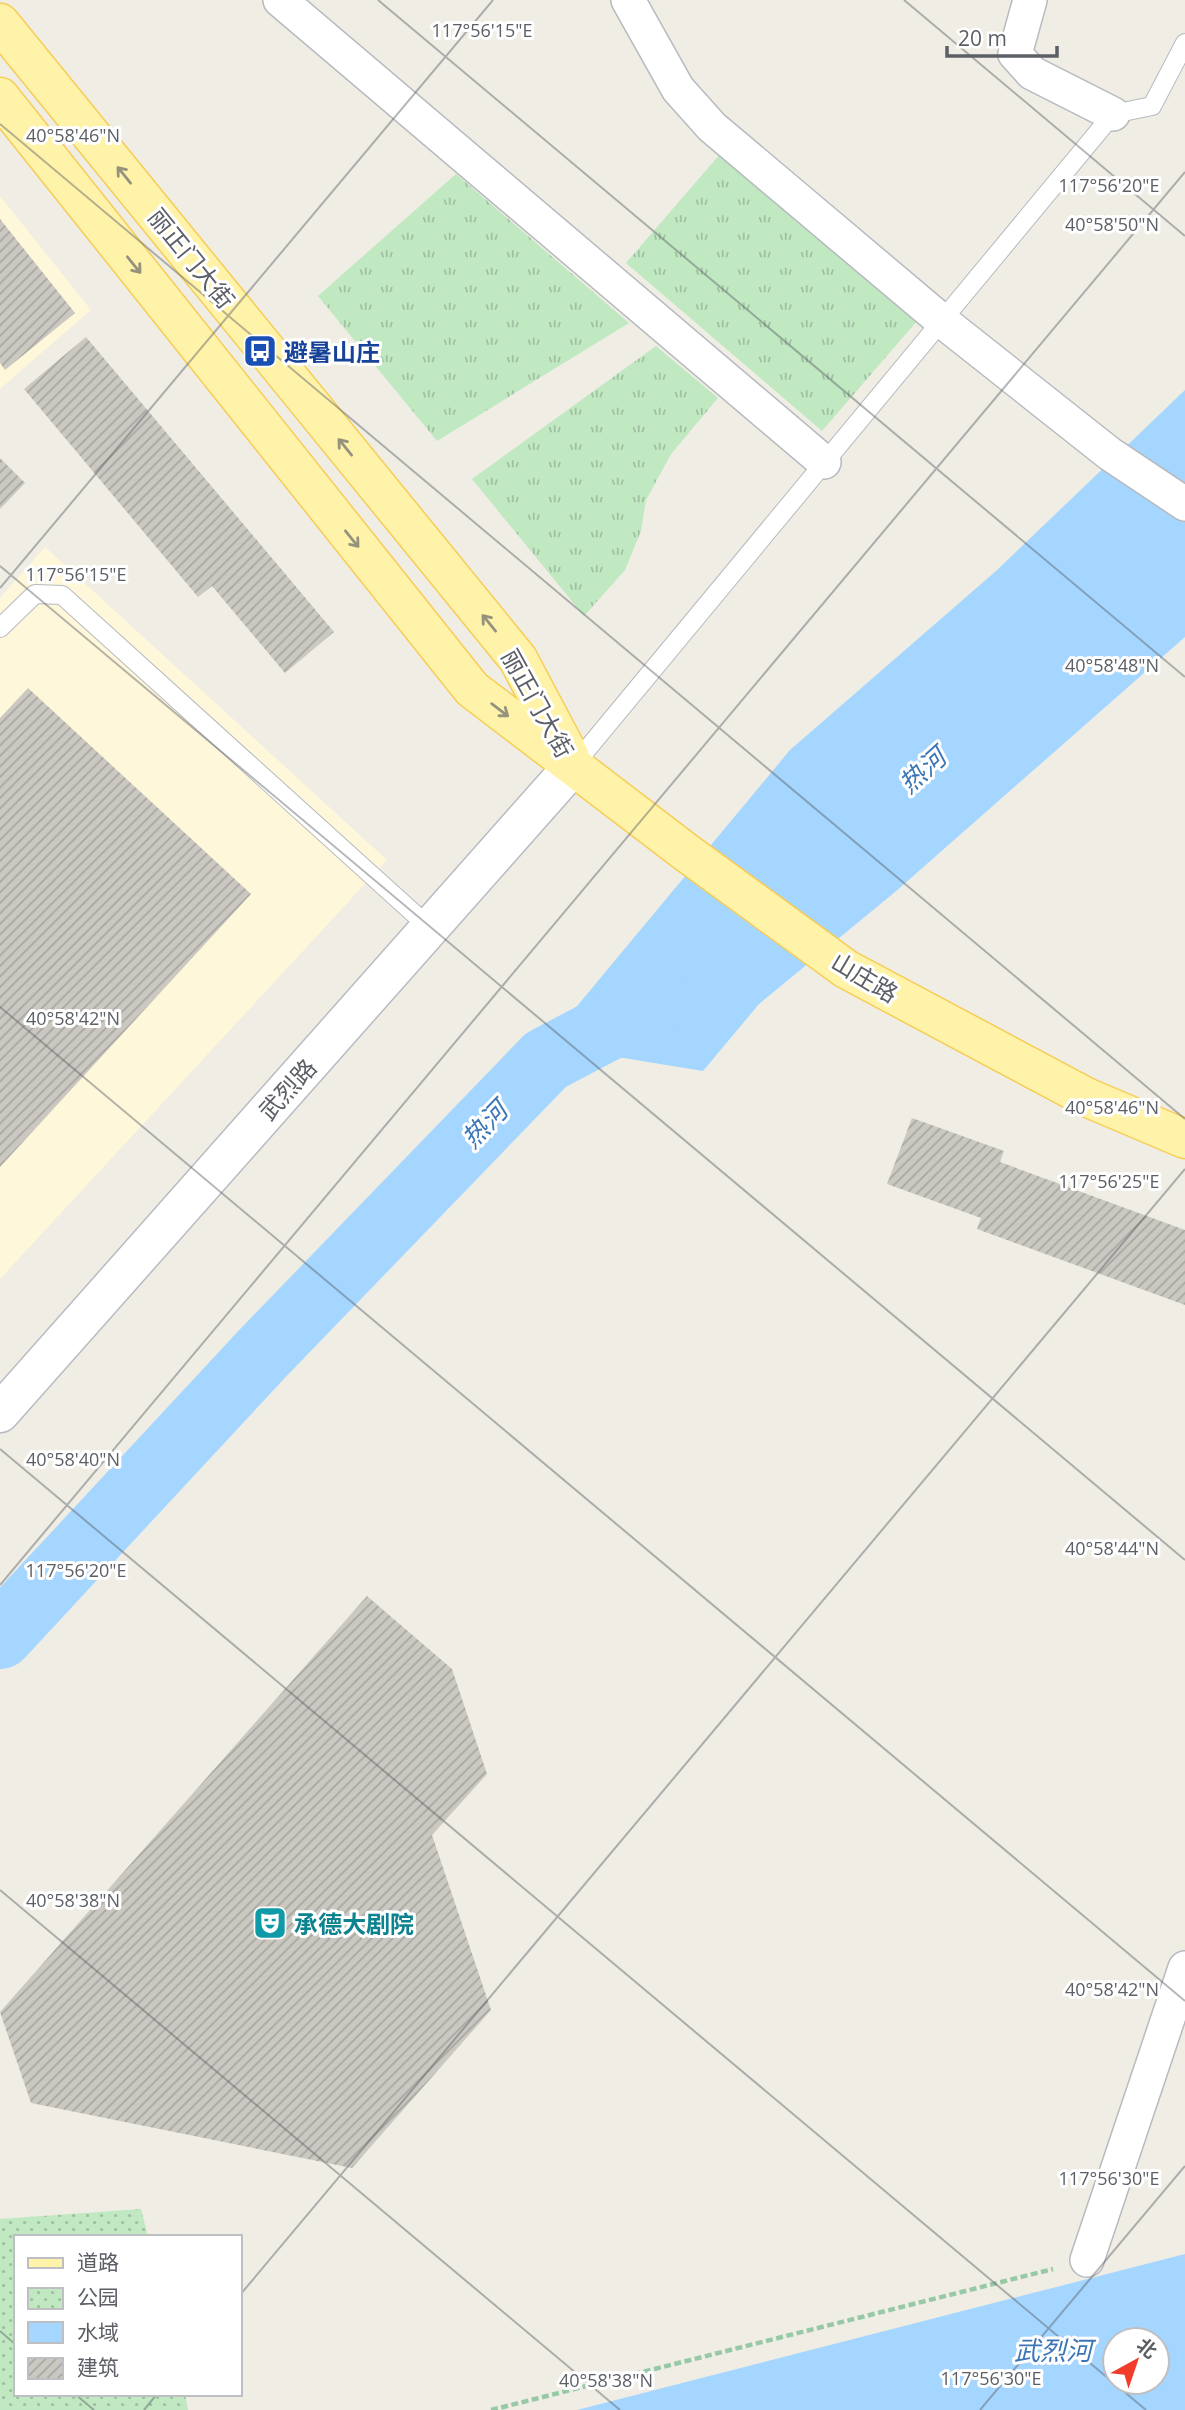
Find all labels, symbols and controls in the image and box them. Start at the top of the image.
scale bar [947,14,1057,58]
text: 117°56'15"E [432,18,532,42]
text: 20 m [958,24,1007,52]
text: 40°58'46"N [26,123,120,147]
one-way arrow [116,167,132,185]
text: 117°56'20"E [1059,173,1159,197]
street label: 丽正门大街 [141,201,243,315]
text: 40°58'50"N [1065,212,1159,236]
one-way arrow [126,255,142,273]
bus stop icon: 避暑山庄 [241,332,279,370]
place label: 避暑山庄 [284,335,380,368]
one-way arrow [338,438,353,456]
one-way arrow [344,529,360,547]
text: 117°56'15"E [26,562,126,586]
one-way arrow [481,614,497,632]
street label: 丽正门大街 [494,643,582,763]
text: 40°58'48"N [1065,653,1159,677]
one-way arrow [490,703,509,717]
water label: 热河 [891,736,957,801]
street label: 山庄路 [826,944,904,1010]
text: 40°58'42"N [26,1006,120,1030]
street label: 武烈路 [251,1051,323,1127]
water label: 热河 [453,1089,518,1155]
text: 40°58'46"N [1065,1095,1159,1119]
text: 117°56'25"E [1059,1169,1159,1193]
text: 40°58'40"N [26,1447,120,1471]
text: 40°58'44"N [1065,1536,1159,1560]
text: 117°56'20"E [26,1558,126,1582]
text: 40°58'38"N [26,1888,120,1912]
theatre icon: 承德大剧院 [251,1904,289,1942]
place label: 承德大剧院 [294,1907,414,1940]
text: 40°58'42"N [1065,1977,1159,2001]
text: 117°56'30"E [1059,2166,1159,2190]
legend [14,2235,242,2396]
text: 道路 [77,2248,119,2276]
text: 公园 [77,2283,119,2311]
text: 水域 [77,2318,119,2346]
north arrow [1101,2326,1171,2396]
water label: 武烈河 [1014,2332,1097,2368]
text: 北 [1131,2332,1163,2364]
text: 建筑 [77,2353,119,2381]
text: 117°56'30"E [941,2366,1041,2390]
text: 40°58'38"N [559,2368,653,2392]

